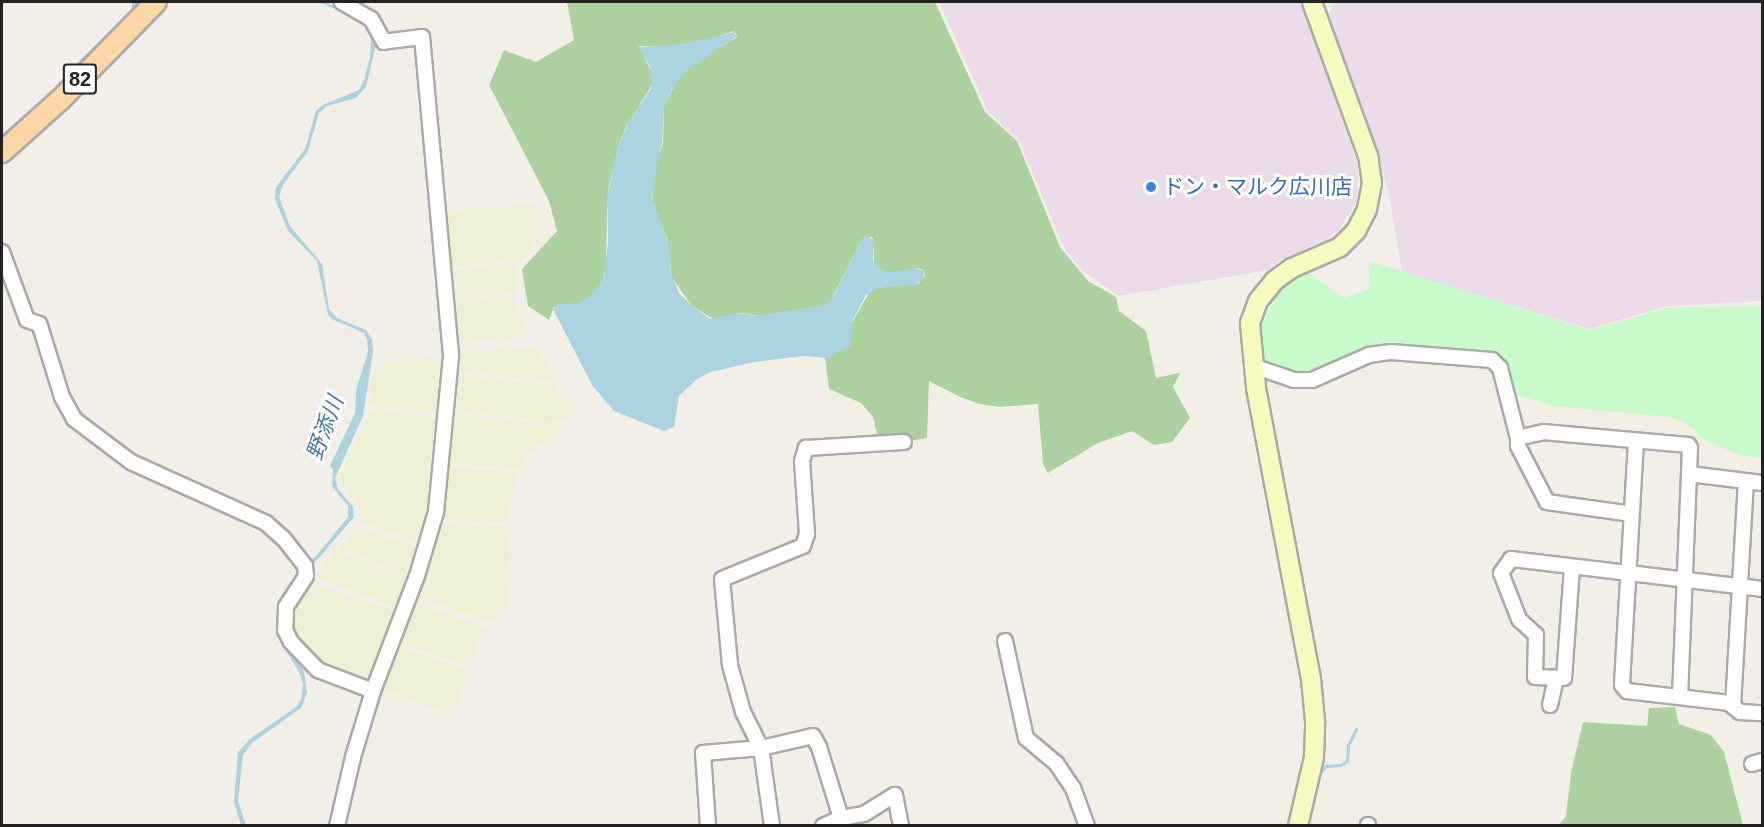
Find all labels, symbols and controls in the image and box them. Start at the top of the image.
road number: 82 [62,62,98,96]
place label: ドン・マルク広川店 [1163,174,1352,200]
marker: ドン・マルク広川店 [1144,180,1158,194]
water label: 野添川 [301,392,349,464]

